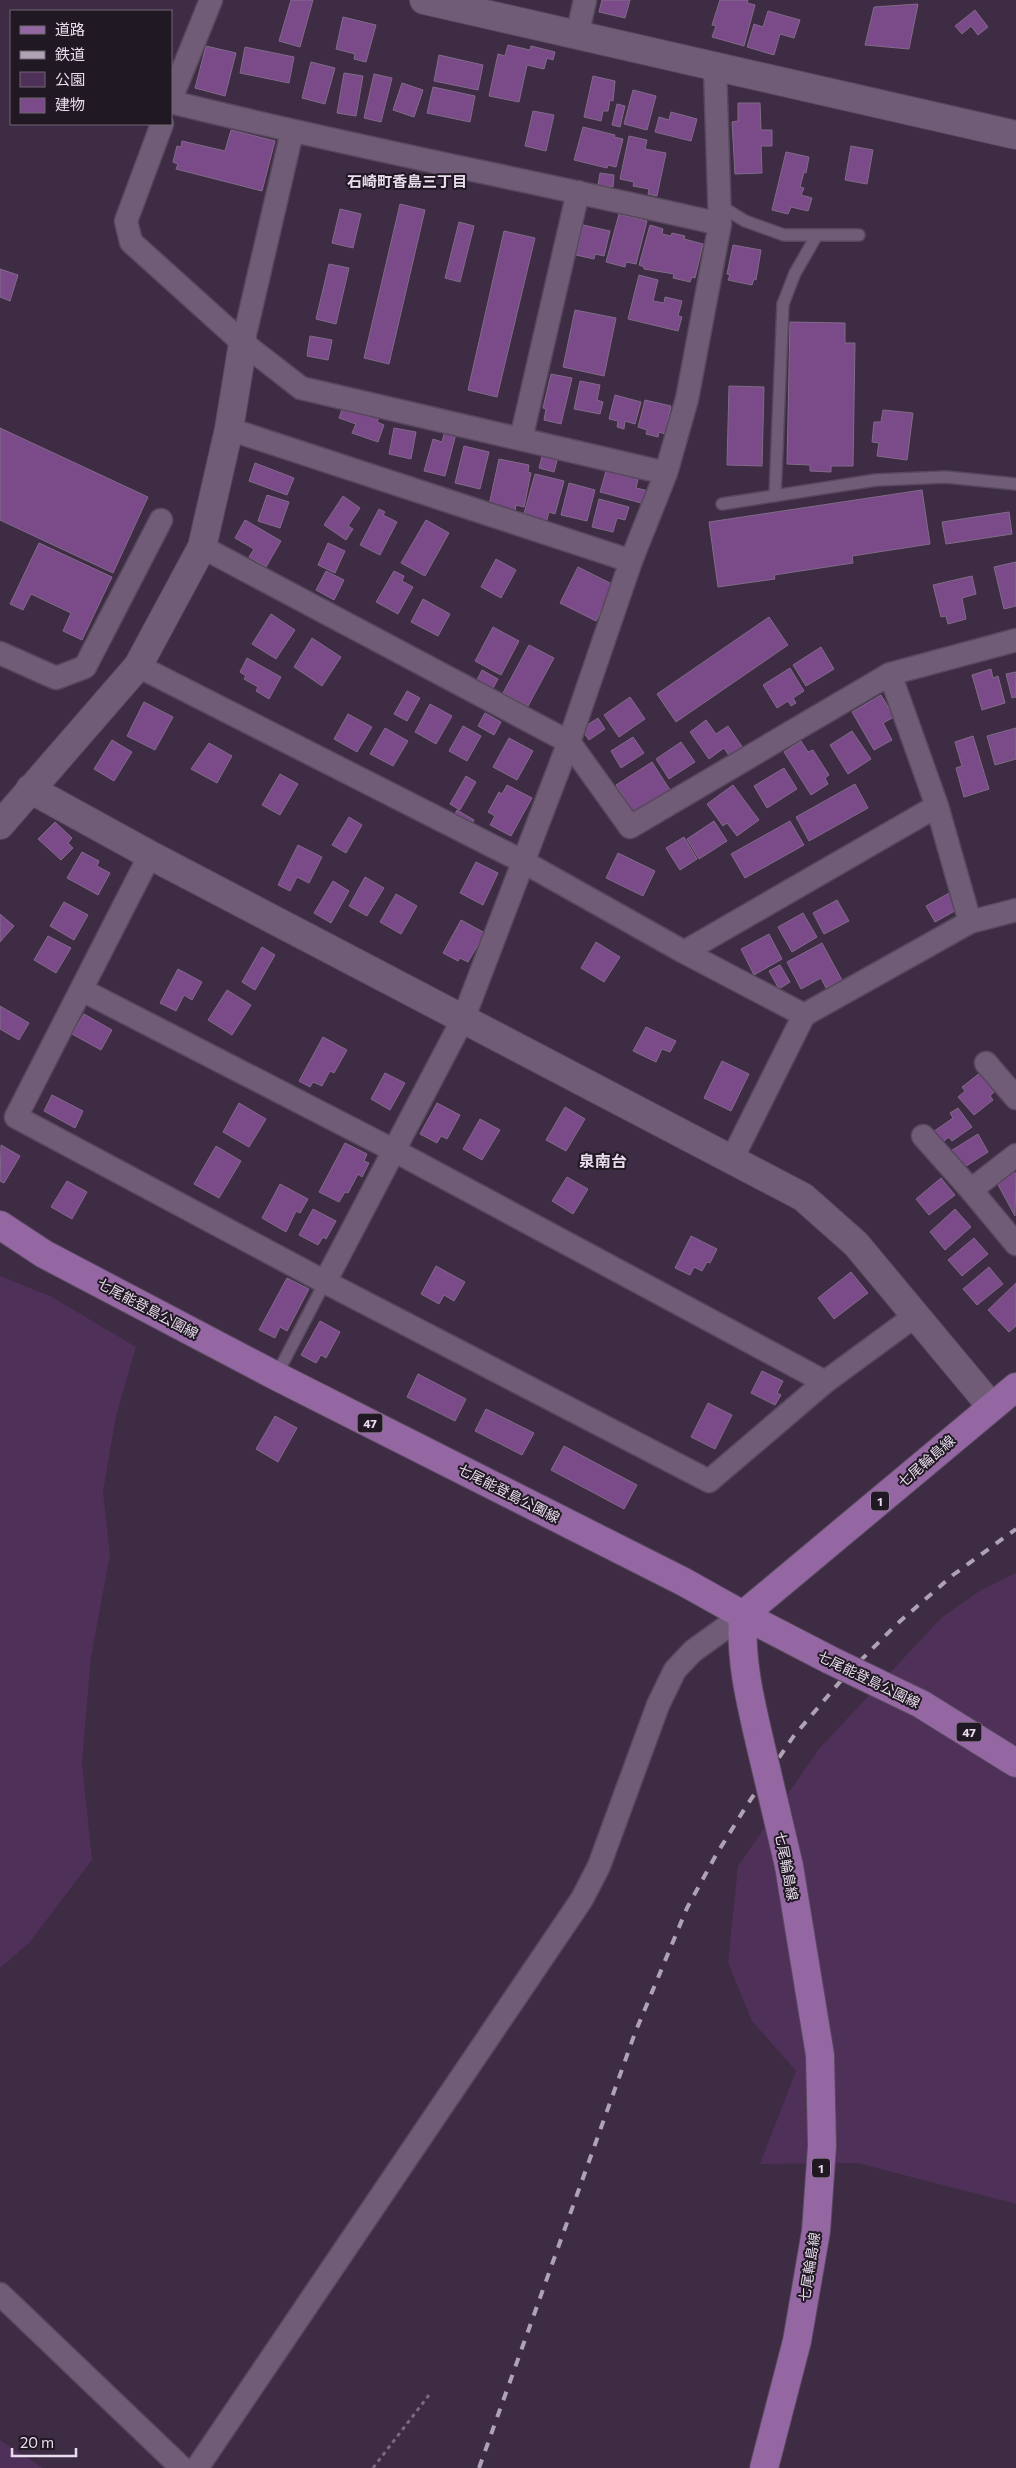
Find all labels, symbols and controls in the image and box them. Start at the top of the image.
legend [10,10,172,125]
text: 道路 [55,20,85,38]
text: 鉄道 [55,45,85,63]
text: 公園 [55,70,85,88]
text: 建物 [55,95,85,113]
district label: 石崎町香島三丁目 [347,172,467,190]
district label: 泉南台 [579,1151,627,1170]
street label: 七尾能登島公園線 [95,1274,201,1342]
road number: 47 [358,1414,382,1432]
street label: 七尾輪島線 [894,1432,958,1490]
street label: 七尾能登島公園線 [455,1460,563,1526]
road number: 1 [871,1492,889,1510]
street label: 七尾能登島公園線 [815,1647,923,1711]
road number: 47 [956,1722,982,1741]
street label: 七尾輪島線 [772,1830,802,1902]
road number: 1 [812,2158,830,2178]
street label: 七尾輪島線 [795,2231,823,2303]
scale bar [12,2426,76,2458]
text: 20 m [20,2433,54,2451]

